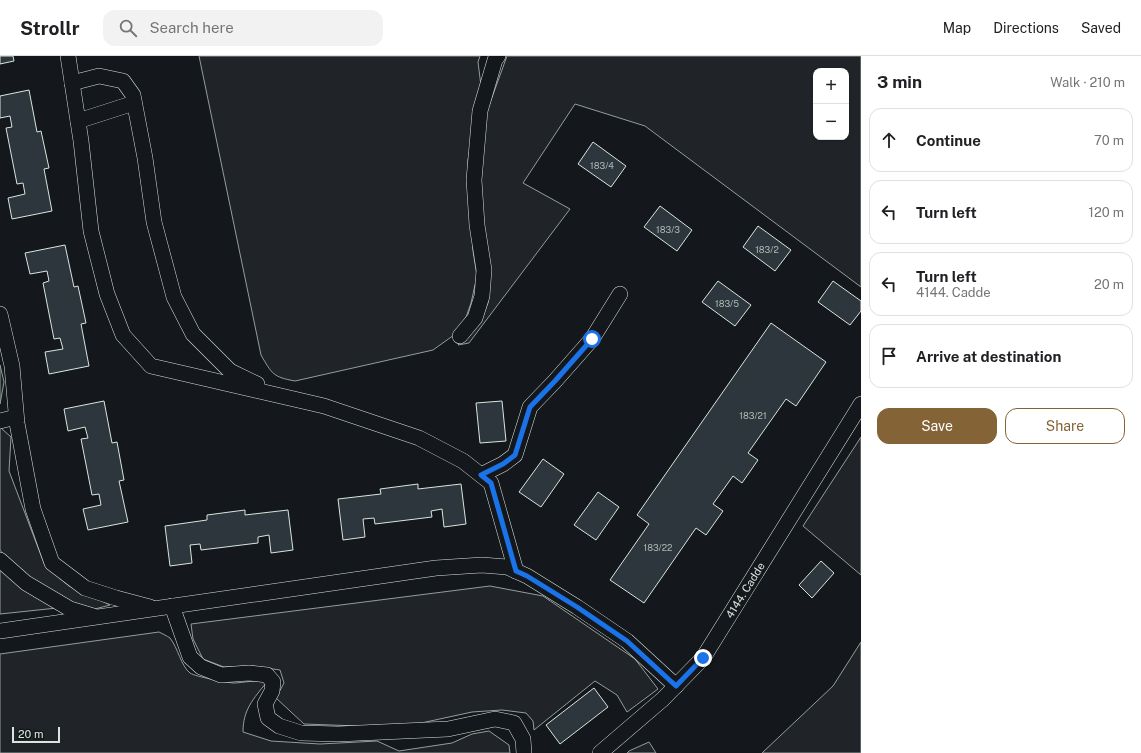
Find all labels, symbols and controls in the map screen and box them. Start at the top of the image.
search box [103,10,383,46]
text: Strollr [20,17,79,39]
icon: search [117,17,139,39]
text: Search here [149,19,234,36]
text: Map [943,20,971,36]
text: Directions [993,20,1059,36]
text: Saved [1081,20,1121,36]
map controls [813,68,849,140]
button: + [813,68,849,104]
text: 3 min [877,72,922,92]
text: Walk · 210 m [1050,75,1125,90]
button: − [813,104,849,140]
icon: ahead [878,129,900,151]
text: Continue [916,132,981,149]
text: 70 m [1094,133,1124,148]
house number: 183/4 [590,160,614,171]
icon: left [878,201,900,223]
text: Turn left [916,204,977,221]
text: 120 m [1089,205,1124,220]
house number: 183/3 [656,224,680,235]
house number: 183/2 [755,244,779,255]
text: Turn left [916,268,977,285]
icon: left [878,273,900,295]
text: 20 m [1094,277,1124,292]
text: 4144. Cadde [916,285,991,300]
house number: 183/5 [715,298,739,309]
route start [583,330,601,348]
icon: arrive [878,345,900,367]
text: Arrive at destination [916,348,1061,365]
button: Save [877,408,997,444]
button: Share [1005,408,1125,444]
house number: 183/21 [739,410,767,421]
house number: 183/22 [644,542,672,553]
street label: 4144. Cadde [723,560,767,620]
route end [694,649,712,667]
scale bar [12,725,60,744]
text: 20 m [18,728,43,740]

